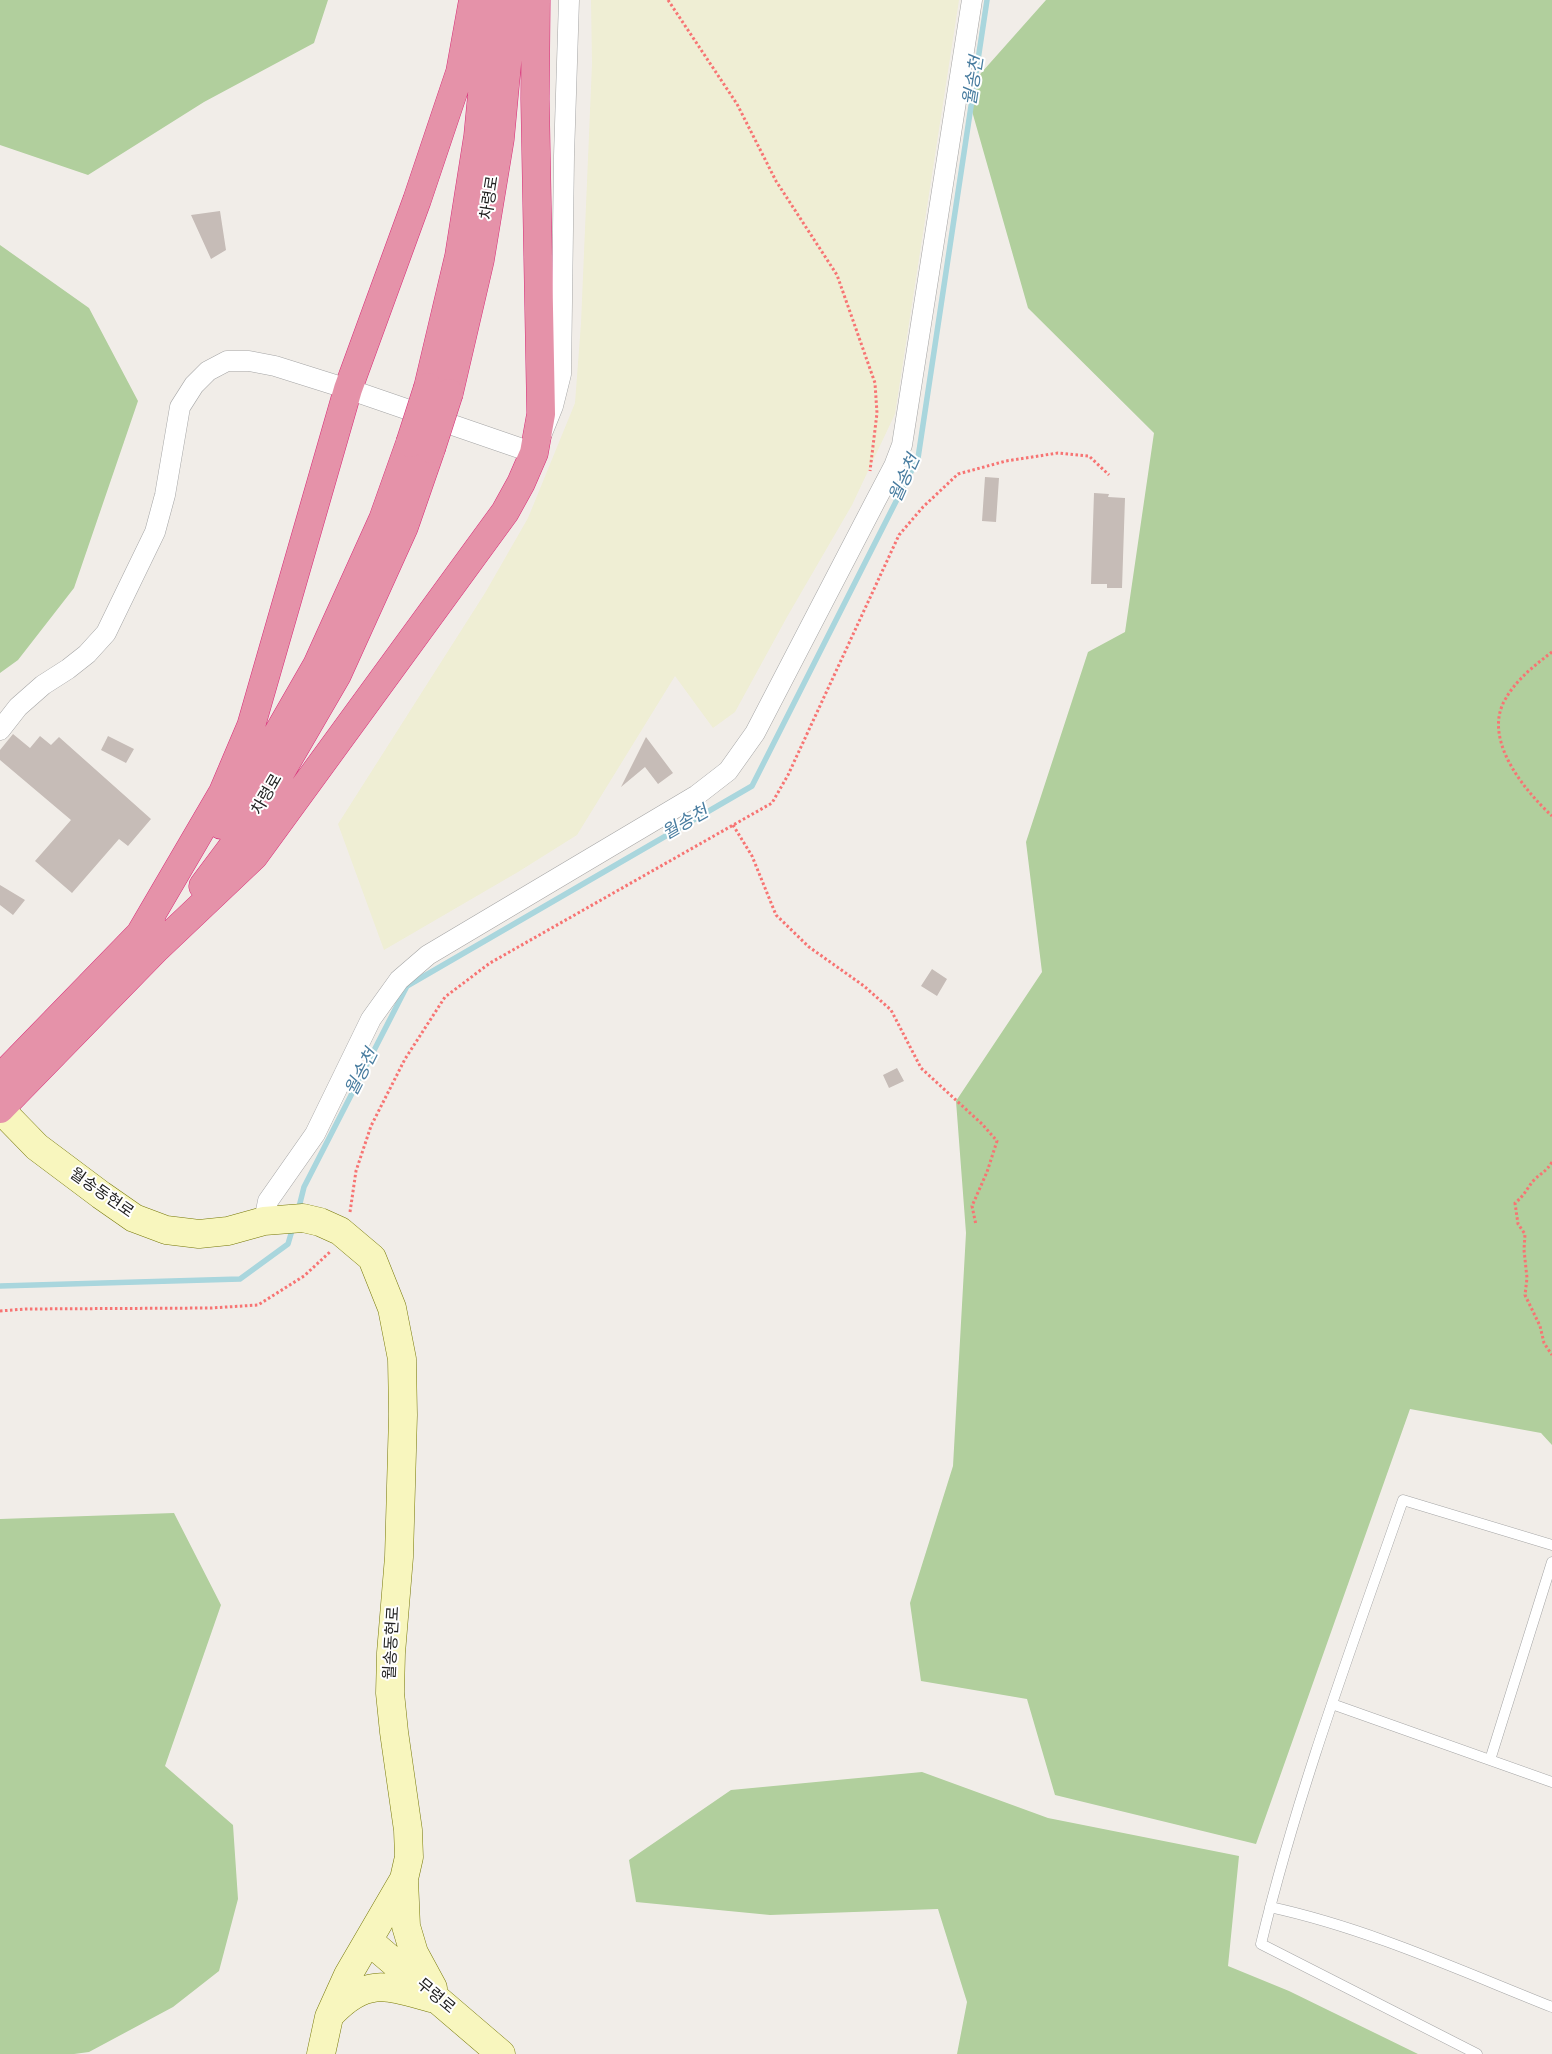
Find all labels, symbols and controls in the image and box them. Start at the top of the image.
water label: 월송천 [960,55,990,107]
street label: 차령로 [478,175,504,221]
water label: 월송천 [886,452,926,506]
street label: 차령로 [249,771,287,819]
water label: 월송천 [659,802,713,846]
water label: 월송천 [342,1046,384,1100]
street label: 월송동현로 [65,1165,137,1223]
street label: 월송동현로 [381,1606,405,1680]
street label: 무령로 [412,1975,458,2019]

